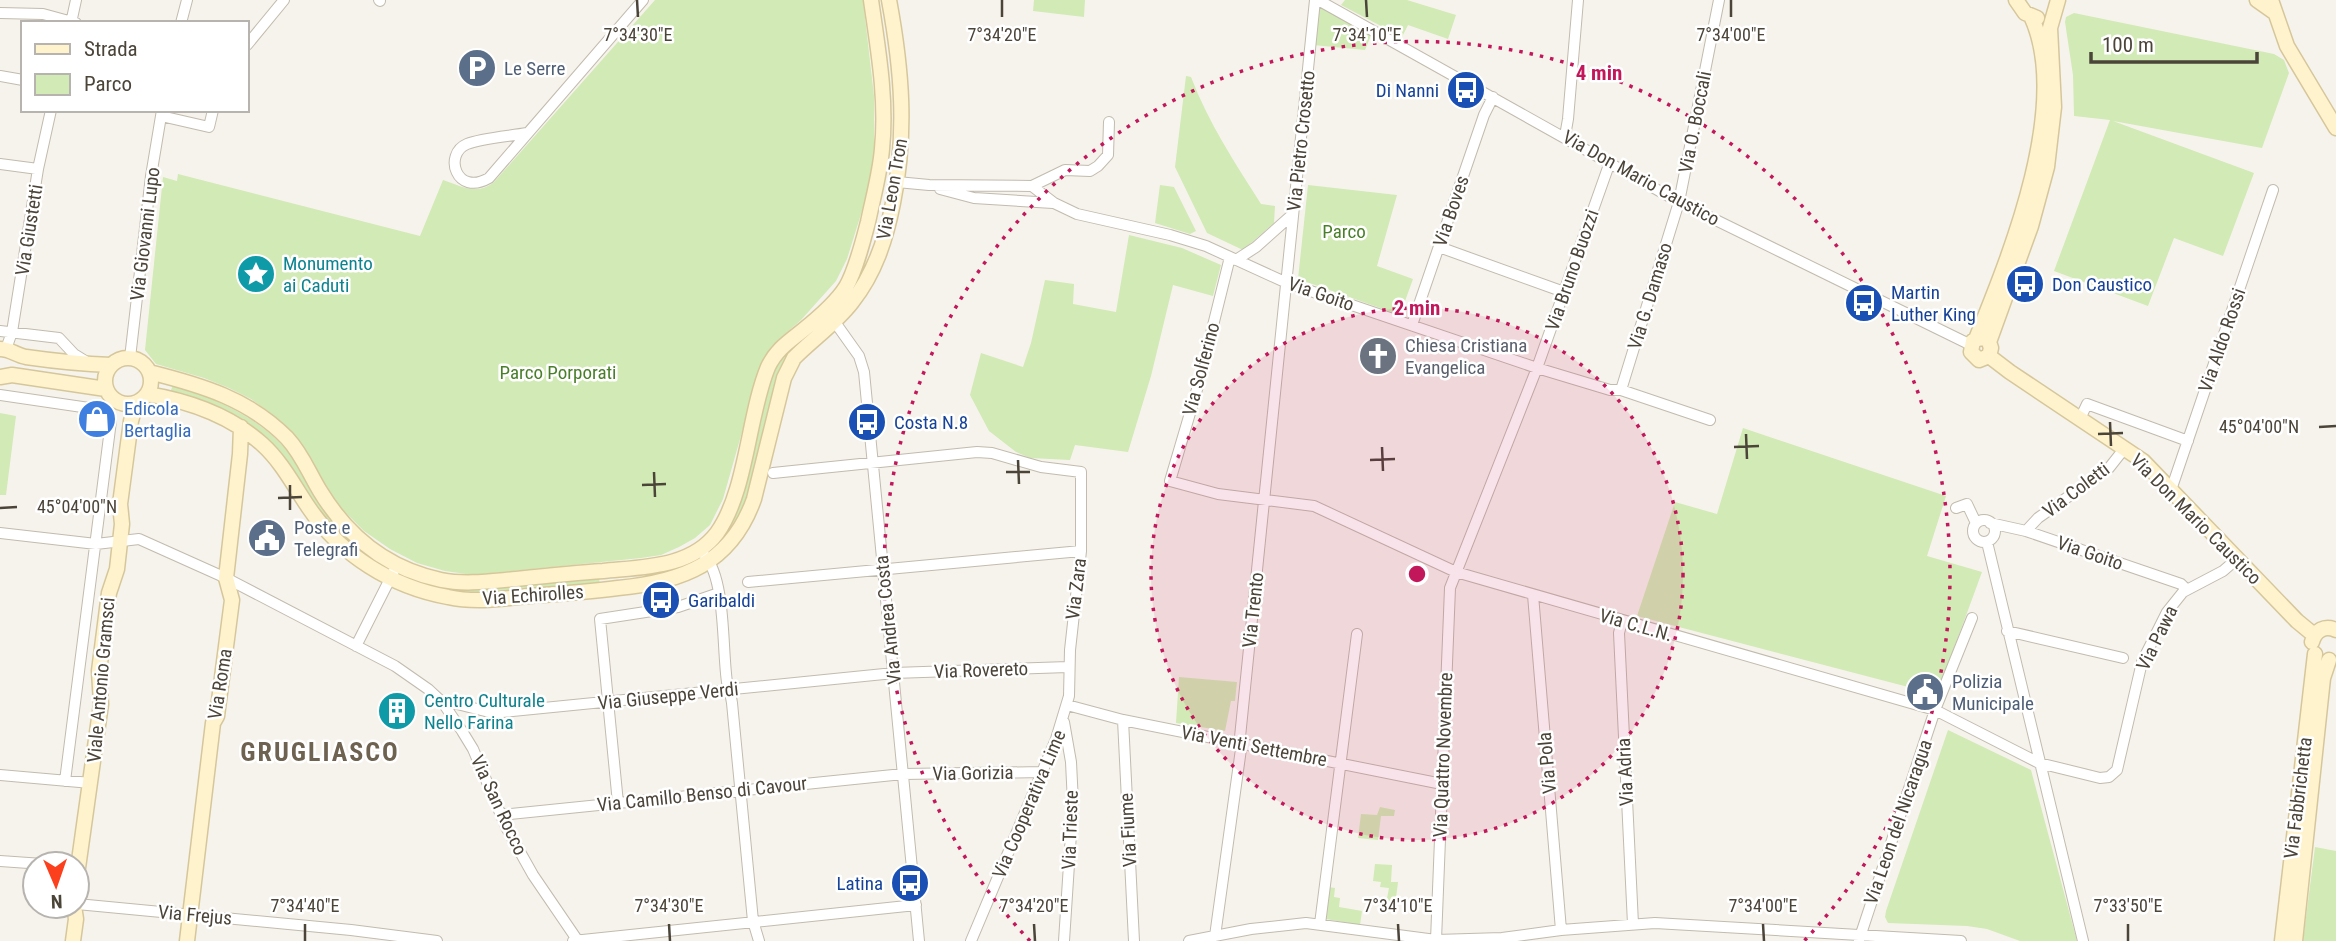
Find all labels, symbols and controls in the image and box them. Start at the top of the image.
legend [21,21,248,112]
scale bar [2091,21,2257,65]
text: 7°34'30"E [603,24,673,45]
text: 7°34'20"E [967,24,1037,45]
text: 7°34'10"E [1332,24,1402,45]
text: 7°34'00"E [1696,24,1766,45]
text: 100 m [2102,33,2154,57]
text: Strada [84,37,138,61]
parking icon: Le Serre [456,47,498,89]
place label: Le Serre [504,57,565,80]
text: 4 min [1576,61,1622,85]
street label: Via Pietro Crosetto [1282,69,1320,213]
bus stop icon: Di Nanni [1445,69,1487,111]
street label: Via O. Boccali [1674,69,1716,175]
text: Parco [84,72,132,96]
place label: Di Nanni [1376,79,1439,102]
street label: Via Don Mario Caustico [1558,125,1724,231]
street label: Via Leon Tron [872,136,912,242]
street label: Via Giovanni Lupo [125,166,165,302]
street label: Via Boves [1428,172,1474,250]
street label: Via Giustetti [10,183,48,277]
street label: Via Bruno Buozzi [1540,206,1604,334]
park label: Parco [1322,220,1366,243]
street label: Via G. Damaso [1623,240,1677,352]
place label: Monumento ai Caduti [283,252,373,297]
place icon: Monumento ai Caduti [235,253,277,295]
bus stop icon: Don Caustico [2004,263,2046,305]
street label: Via Goito [1285,272,1357,316]
place label: Don Caustico [2052,273,2152,296]
place label: Martin Luther King [1891,281,1976,326]
bus stop icon: Martin Luther King [1843,282,1885,324]
street label: Via Aldo Rossi [2193,285,2251,395]
text: 2 min [1394,296,1440,320]
street label: Via Solferino [1177,320,1225,418]
place label: Chiesa Cristiana Evangelica [1405,334,1527,379]
church icon: Chiesa Cristiana Evangelica [1357,335,1399,377]
park label: Parco Porporati [500,361,616,384]
place label: Edicola Bertaglia [124,397,191,442]
shop icon: Edicola Bertaglia [76,398,118,440]
bus stop icon: Costa N.8 [846,401,888,443]
place label: Costa N.8 [894,411,968,434]
text: 45°04'00"N [2219,416,2299,437]
street label: Via Don Mario Caustico [2126,449,2266,589]
street label: Via Coletti [2038,457,2114,523]
text: 45°04'00"N [37,496,117,517]
place label: Poste e Telegrafi [294,516,358,561]
public building icon: Poste e Telegrafi [246,517,288,559]
street label: Via Goito [2054,531,2126,575]
street label: Via Andrea Costa [870,554,906,686]
street label: Via Zara [1061,557,1091,621]
centre of rings [1405,562,1429,586]
street label: Via Trento [1238,571,1268,649]
bus stop icon: Garibaldi [640,579,682,621]
street label: Via Echirolles [482,580,584,610]
place label: Garibaldi [688,589,755,612]
street label: Viale Antonio Gramsci [82,596,120,764]
street label: Via Pawa [2131,602,2183,674]
street label: Via C.L.N. [1597,604,1675,646]
street label: Via Roma [203,647,237,721]
street label: Via Rovereto [933,657,1029,683]
place label: Polizia Municipale [1952,670,2034,715]
public building icon: Polizia Municipale [1904,671,1946,713]
street label: Via Quattro Novembre [1429,672,1457,838]
street label: Via Giuseppe Verdi [596,677,740,715]
place label: Centro Culturale Nello Farina [424,689,545,734]
building icon: Centro Culturale Nello Farina [376,690,418,732]
street label: Via Venti Settembre [1179,721,1329,771]
street label: Via Cooperativa Lime [987,726,1071,882]
street label: Via Pola [1533,731,1561,795]
street label: Via Fabbrichetta [2279,736,2317,860]
district label: GRUGLIASCO [240,737,400,767]
street label: Via Adria [1612,737,1638,807]
street label: Via Leon del Nicaragua [1859,737,1937,907]
street label: Via San Rocco [466,751,532,859]
street label: Via Gorizia [932,761,1014,785]
street label: Via Camillo Benso di Cavour [596,772,808,816]
street label: Via Trieste [1057,790,1083,870]
street label: Via Fiume [1115,792,1141,868]
north arrow [21,850,91,920]
bus stop icon: Latina [889,862,931,904]
place label: Latina [837,872,883,895]
text: N [50,890,63,913]
text: 7°34'40"E [270,895,340,916]
text: 7°34'30"E [634,895,704,916]
text: 7°34'20"E [999,895,1069,916]
text: 7°34'10"E [1363,895,1433,916]
text: 7°34'00"E [1728,895,1798,916]
text: 7°33'50"E [2093,895,2163,916]
street label: Via Frejus [157,900,233,930]

